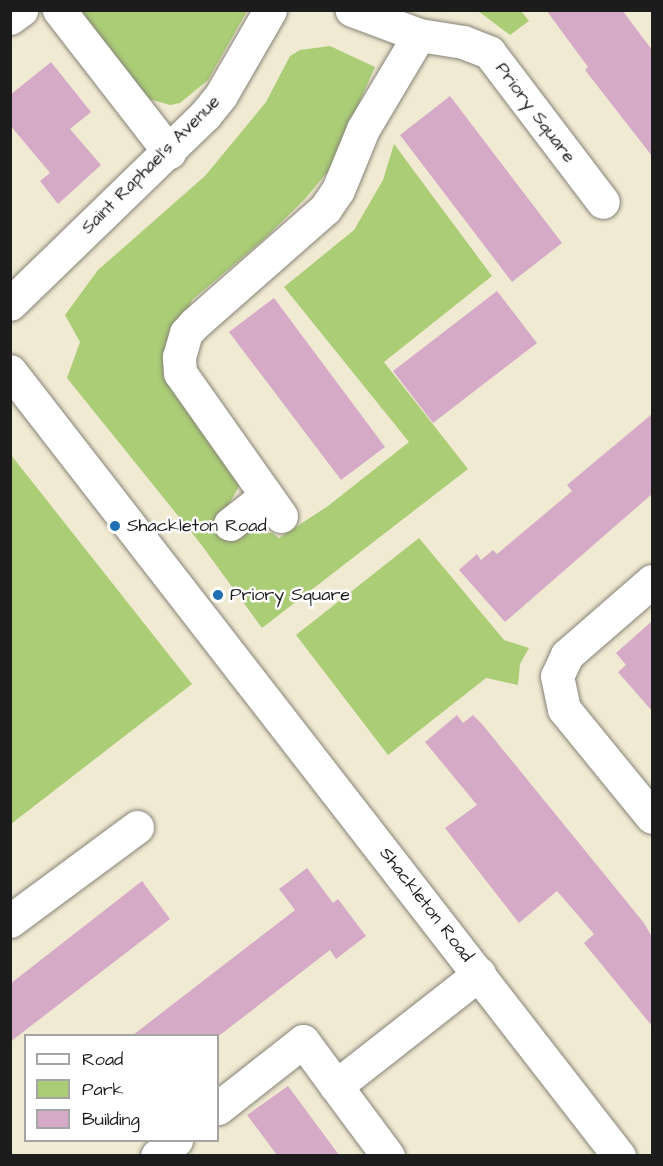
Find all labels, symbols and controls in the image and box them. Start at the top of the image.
street label: Priory Square [490,59,580,167]
street label: Saint Raphael's Avenue [77,91,225,239]
place label: Shackleton Road [127,515,267,537]
marker: Shackleton Road [108,519,122,533]
place label: Priory Square [230,584,350,606]
marker: Priory Square [211,588,225,602]
street label: Shackleton Road [375,843,477,967]
legend [24,1034,219,1142]
text: Road [82,1047,123,1072]
text: Park [82,1077,124,1102]
text: Building [82,1107,140,1132]

